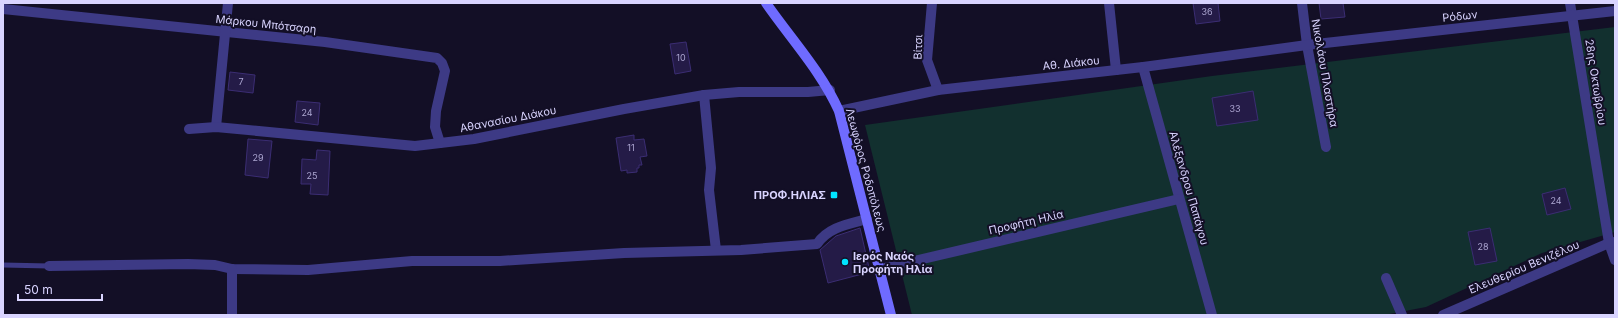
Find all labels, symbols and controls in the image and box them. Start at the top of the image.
house number: 36 [1201,6,1213,17]
street label: Ρόδων [1442,7,1479,25]
street label: Μάρκου Μπότσαρη [215,12,317,36]
street label: Νικολάου Πλαστήρα [1309,18,1341,128]
street label: Βίτσι [911,34,925,60]
street label: 28ης Οκτωβρίου [1582,38,1610,126]
house number: 10 [676,52,686,63]
street label: Αθ. Διάκου [1042,53,1100,73]
house number: 7 [238,76,244,87]
street label: Αθανασίου Διάκου [459,103,557,135]
house number: 33 [1229,103,1241,114]
house number: 24 [301,107,313,118]
street label: Λεωφόρος Ροδοπόλεως [843,107,889,233]
street label: Αλέξανδρου Παπάγου [1166,129,1212,247]
house number: 11 [627,142,635,153]
house number: 29 [252,152,264,163]
house number: 25 [307,170,317,181]
place label: ΠΡΟΦ.ΗΛΙΑΣ [754,188,826,202]
marker: ΠΡΟΦ.ΗΛΙΑΣ [829,190,839,200]
house number: 24 [1550,195,1562,206]
street label: Προφήτη Ηλία [987,207,1065,237]
street label: Ελευθερίου Βενιζέλου [1466,237,1582,297]
house number: 28 [1477,241,1489,252]
place label: Ιερός Ναός Προφήτη Ηλία [853,249,933,276]
marker: Ιερός Ναός Προφήτη Ηλία [840,257,850,267]
scale bar [18,276,102,302]
text: 50 m [24,282,53,297]

